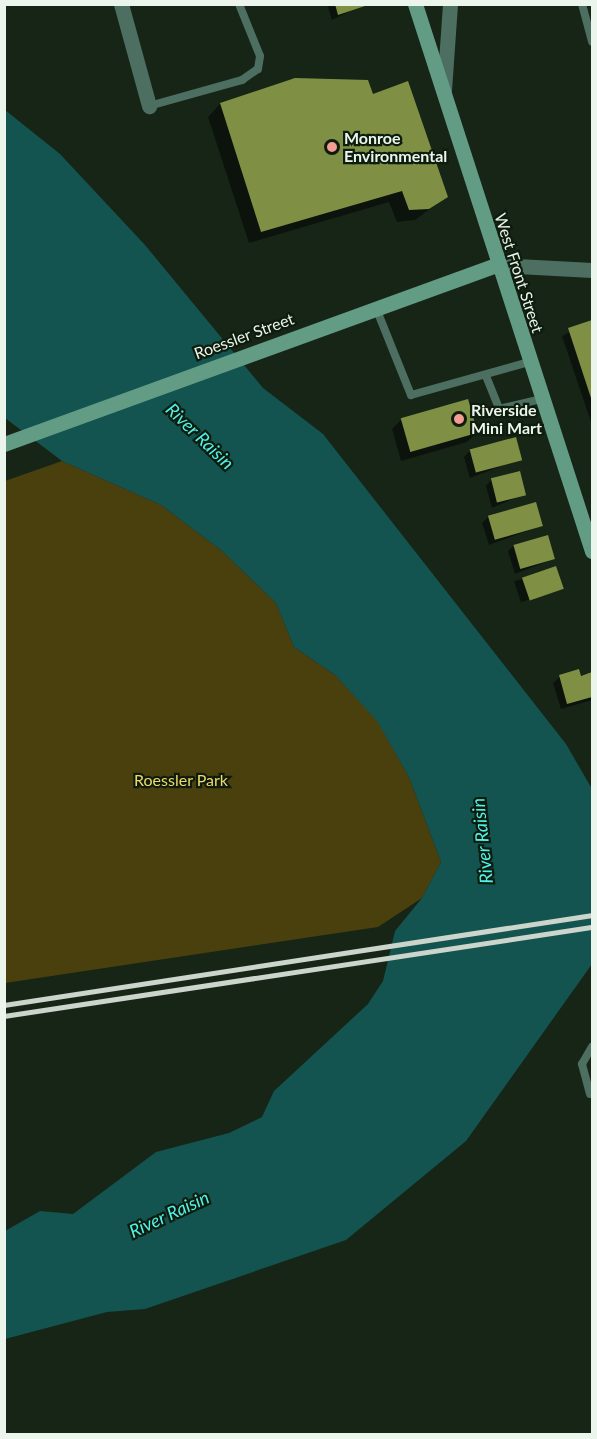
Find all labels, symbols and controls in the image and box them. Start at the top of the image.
place label: Monroe Environmental [344,128,447,166]
marker: Monroe Environmental [325,140,339,154]
street label: West Front Street [491,211,547,335]
street label: Roessler Street [191,309,297,363]
water label: River Raisin [161,398,239,474]
place label: Riverside Mini Mart [471,400,542,438]
marker: Riverside Mini Mart [452,412,466,426]
park label: Roessler Park [134,770,228,790]
water label: River Raisin [467,797,497,885]
water label: River Raisin [125,1186,213,1242]

